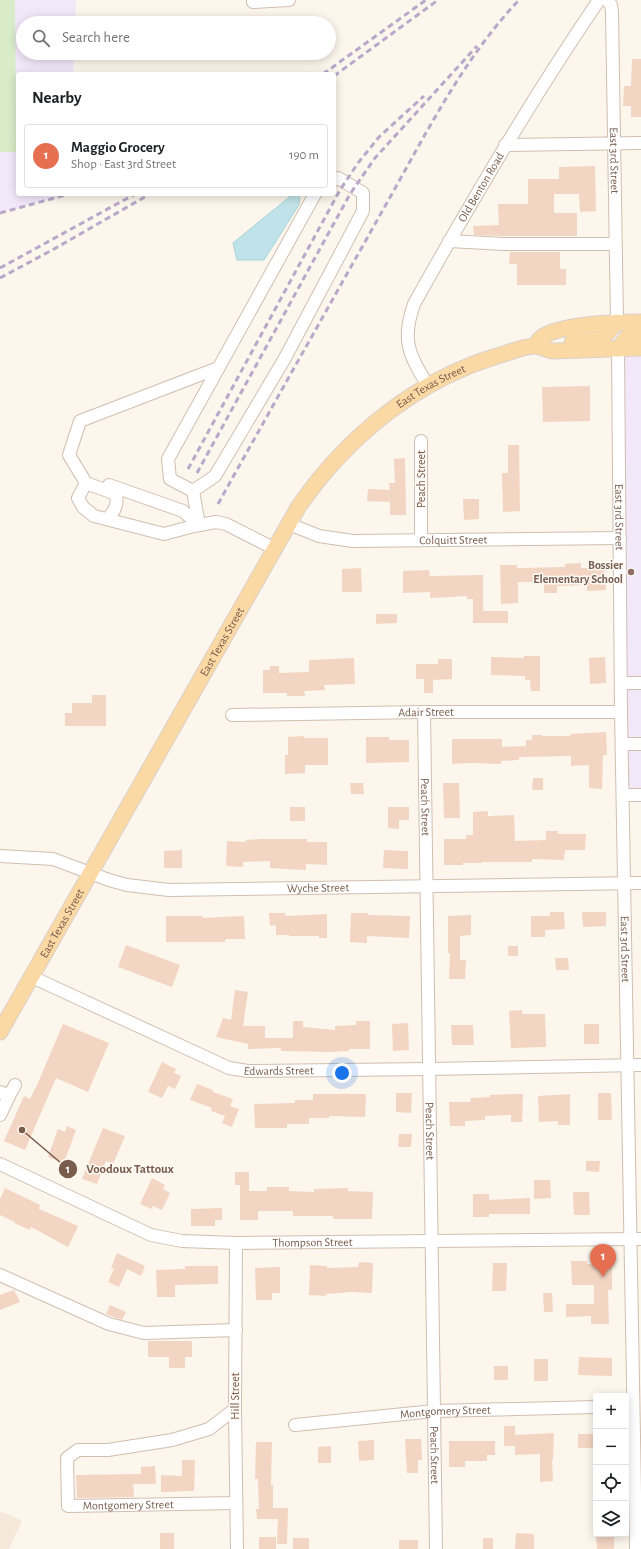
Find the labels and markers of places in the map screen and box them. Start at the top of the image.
place label: Bossier Elementary School [533,559,624,586]
marker: Bossier Elementary School [626,567,636,577]
callout: Voodoux Tattoux [58,1156,182,1181]
pin: 1 [590,1244,616,1277]

